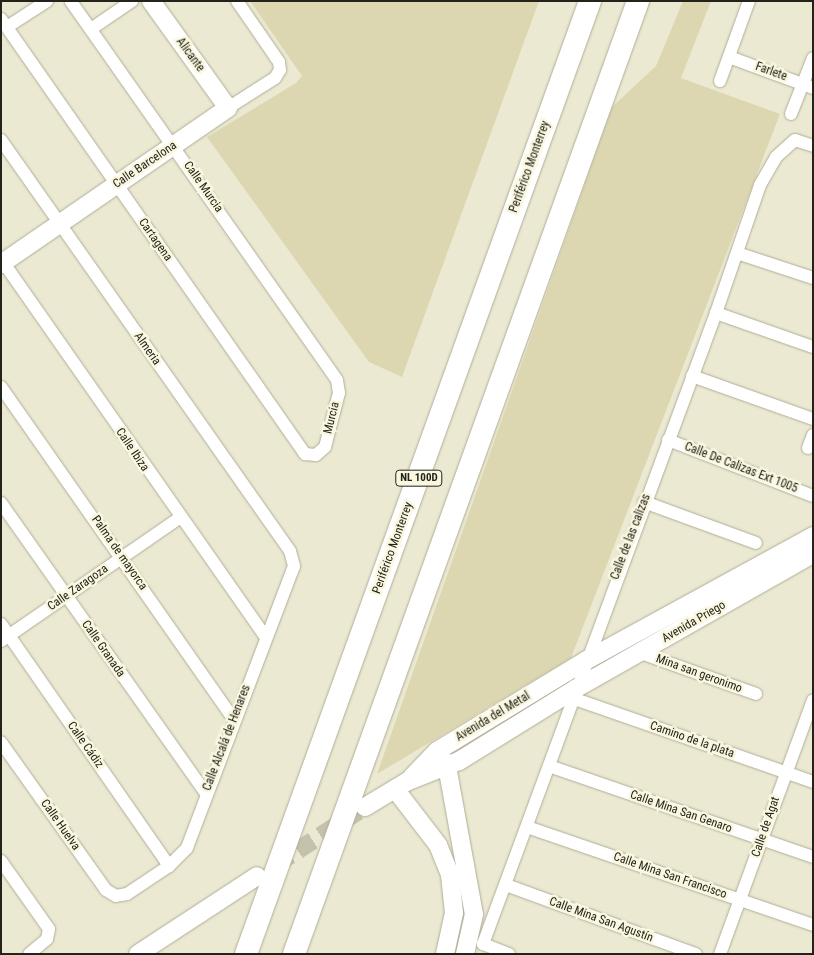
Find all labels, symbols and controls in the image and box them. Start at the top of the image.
street label: Alicante [173,35,207,75]
street label: Farlete [753,60,789,84]
street label: Periférico Monterrey [507,119,553,215]
street label: Calle Barcelona [110,138,180,192]
street label: Calle Murcia [180,159,226,215]
street label: Cartagena [135,216,175,264]
street label: Almeria [131,330,163,368]
street label: Murcia [321,401,343,435]
street label: Calle Ibiza [112,426,152,474]
street label: Calle De Calizas Ext 1005 [682,440,800,496]
road number: NL 100D [395,469,443,486]
street label: Calle de las calizas [608,492,654,582]
street label: Periférico Monterrey [370,500,416,596]
street label: Palma de mayorca [88,513,150,593]
street label: Calle Zaragoza [45,562,111,614]
street label: Avenida Priego [660,598,728,646]
street label: Calle Granada [78,618,128,680]
street label: Mina san geronimo [654,652,744,696]
street label: Calle Alcalá de Henares [200,683,254,793]
street label: Avenida del Metal [453,689,533,745]
street label: Calle Cádiz [64,719,106,771]
street label: Camino de la plata [648,719,736,761]
street label: Calle Mina San Genaro [628,788,734,836]
street label: Calle de Agat [749,795,783,859]
street label: Calle Huelva [37,797,83,853]
street label: Calle Mina San Francisco [611,850,729,902]
street label: Calle Mina San Agustín [547,895,655,945]

